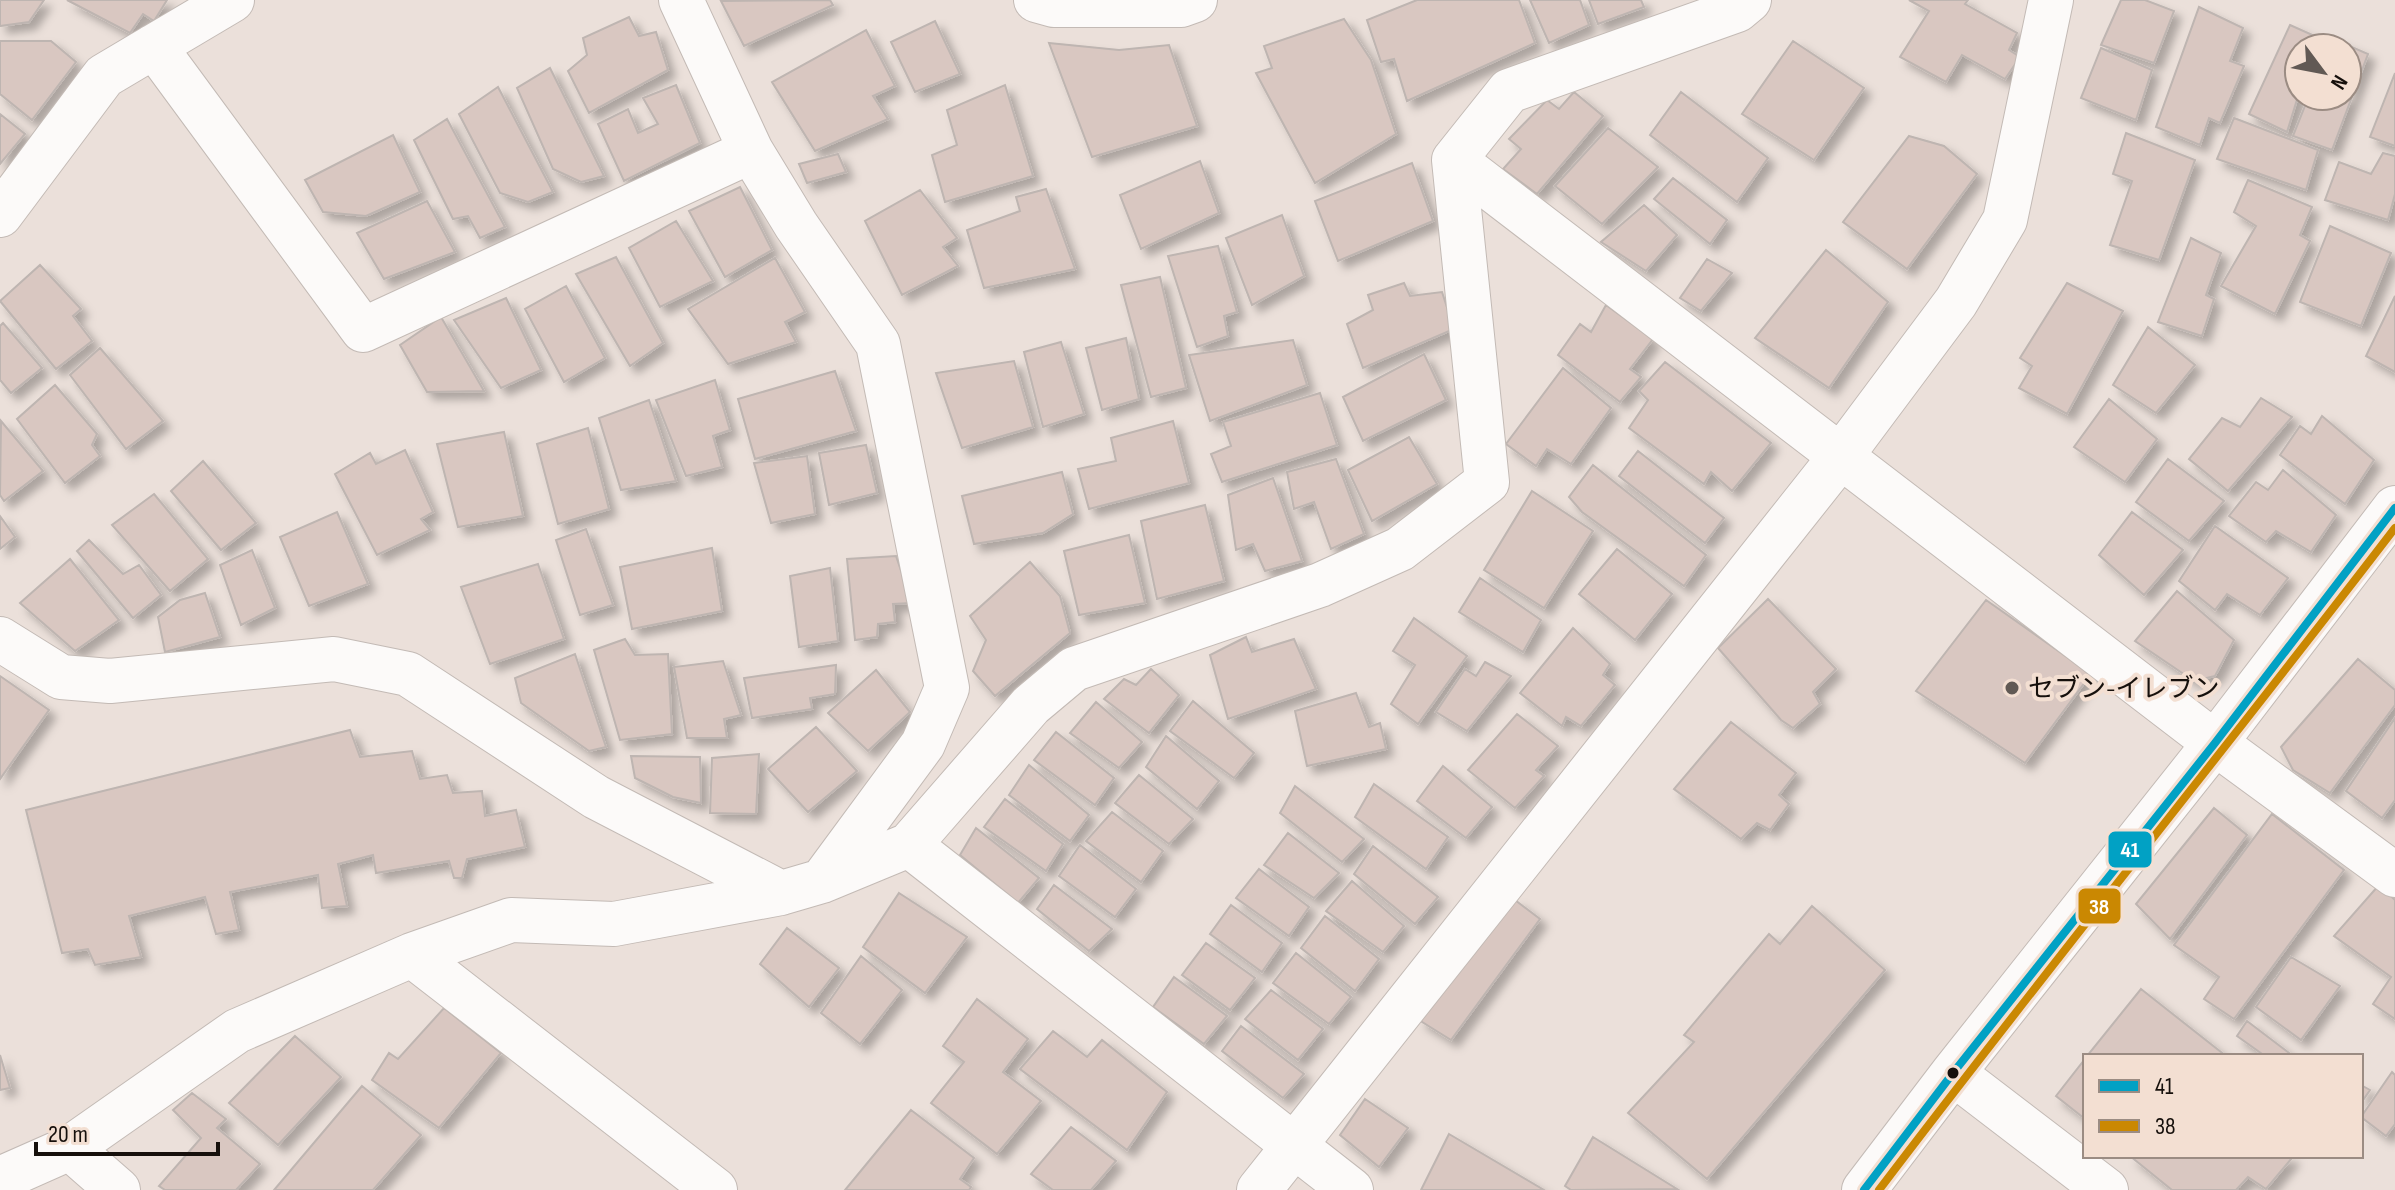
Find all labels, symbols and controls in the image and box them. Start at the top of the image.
north arrow [2283,32,2363,112]
text: N [2324,70,2353,94]
place label: セブン-イレブン [2028,674,2220,705]
marker: セブン-イレブン [2003,679,2021,697]
line badge: 41 [2107,830,2153,869]
text: 41 [2121,837,2140,864]
line badge: 38 [2077,887,2122,925]
text: 38 [2089,894,2109,921]
legend [2083,1054,2363,1158]
unlabelled marker [1945,1065,1961,1081]
text: 41 [2155,1072,2174,1101]
scale bar [36,1106,218,1156]
text: 38 [2155,1112,2176,1141]
text: 20 m [48,1120,88,1149]

